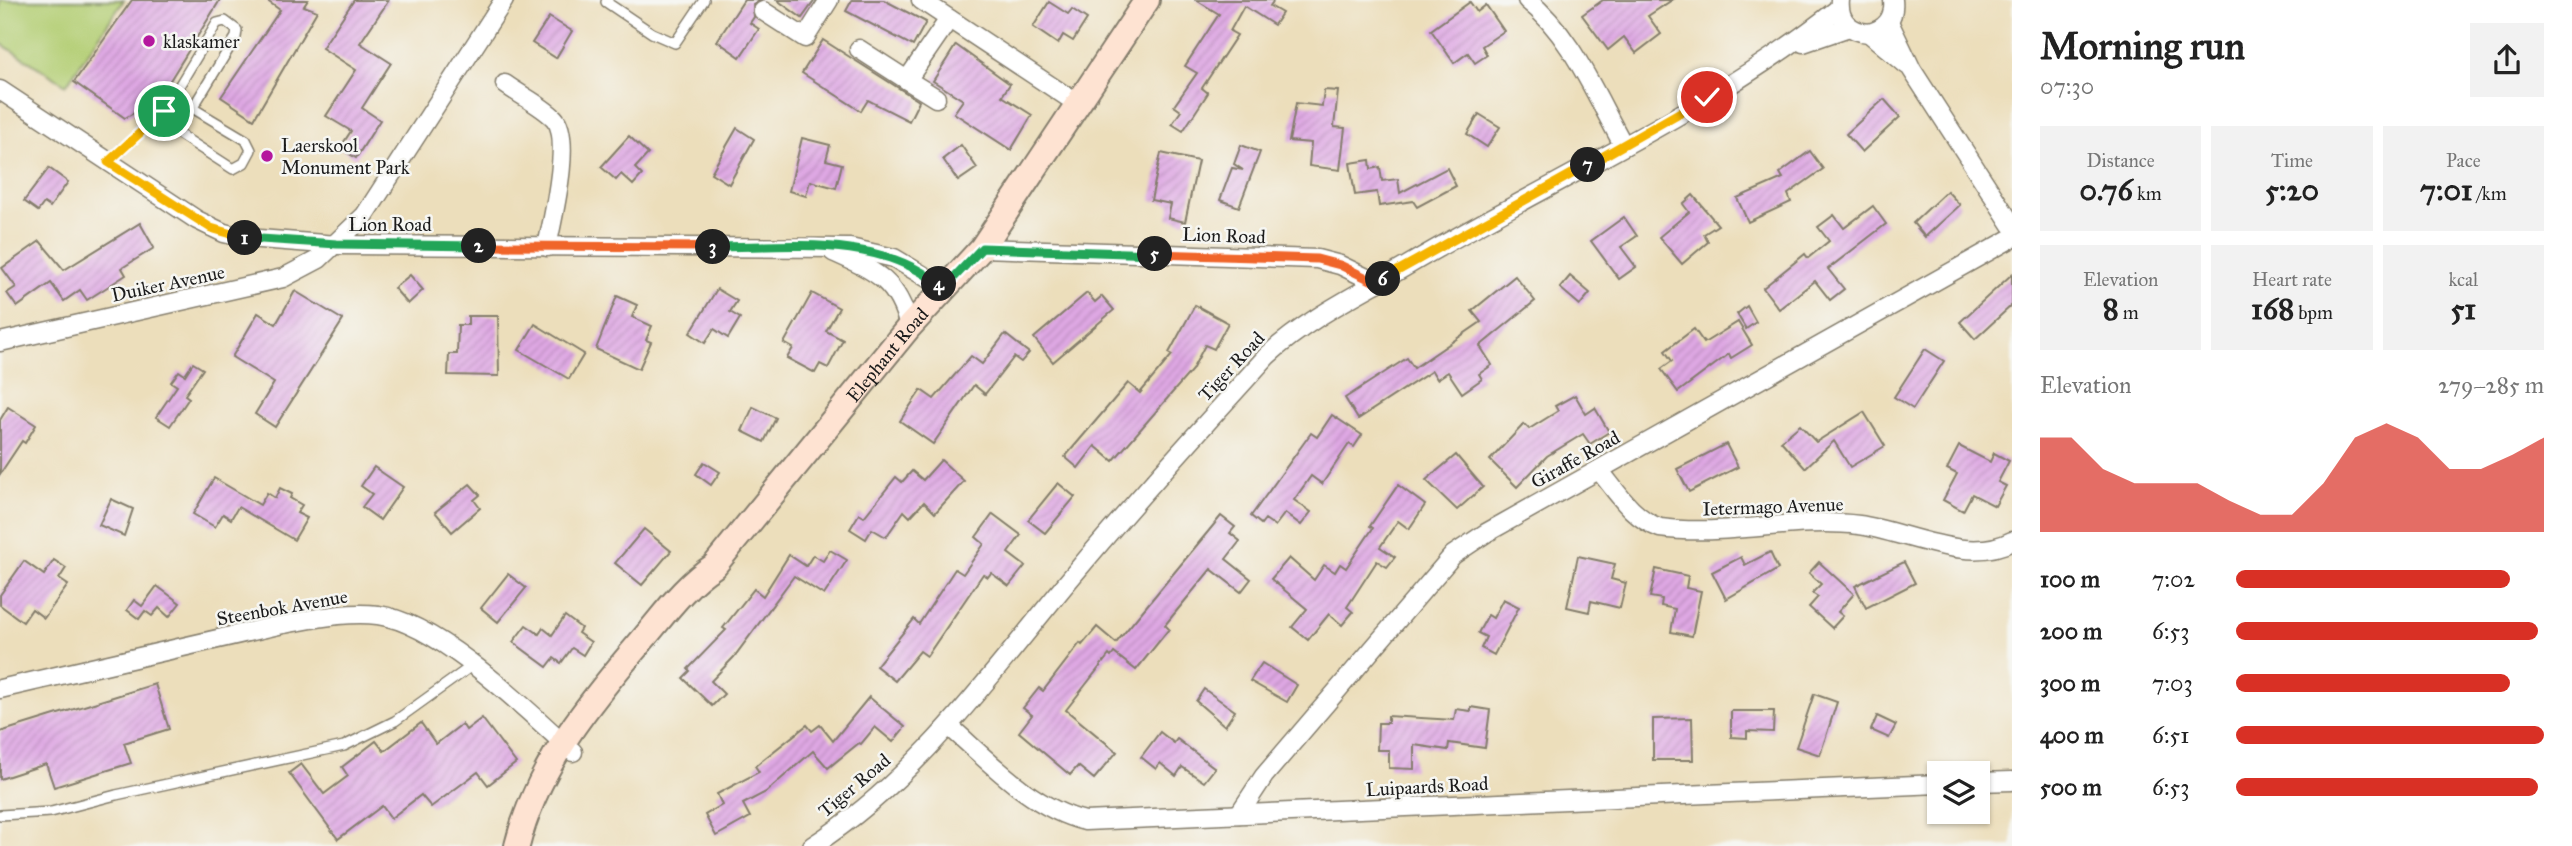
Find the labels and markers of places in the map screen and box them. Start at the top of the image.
place label: klaskamer [163,30,241,53]
marker: klaskamer [141,33,157,49]
pin [1677,67,1737,127]
pin [134,81,194,141]
place label: Laerskool Monument Park [281,134,410,179]
marker: Laerskool Monument Park [259,148,275,164]
pin: 7 [1570,148,1606,182]
pin: 1 [228,220,262,256]
pin: 2 [462,229,496,264]
pin: 3 [696,230,730,264]
pin: 5 [1138,236,1172,272]
pin: 6 [1366,262,1400,296]
pin: 4 [922,266,956,302]

